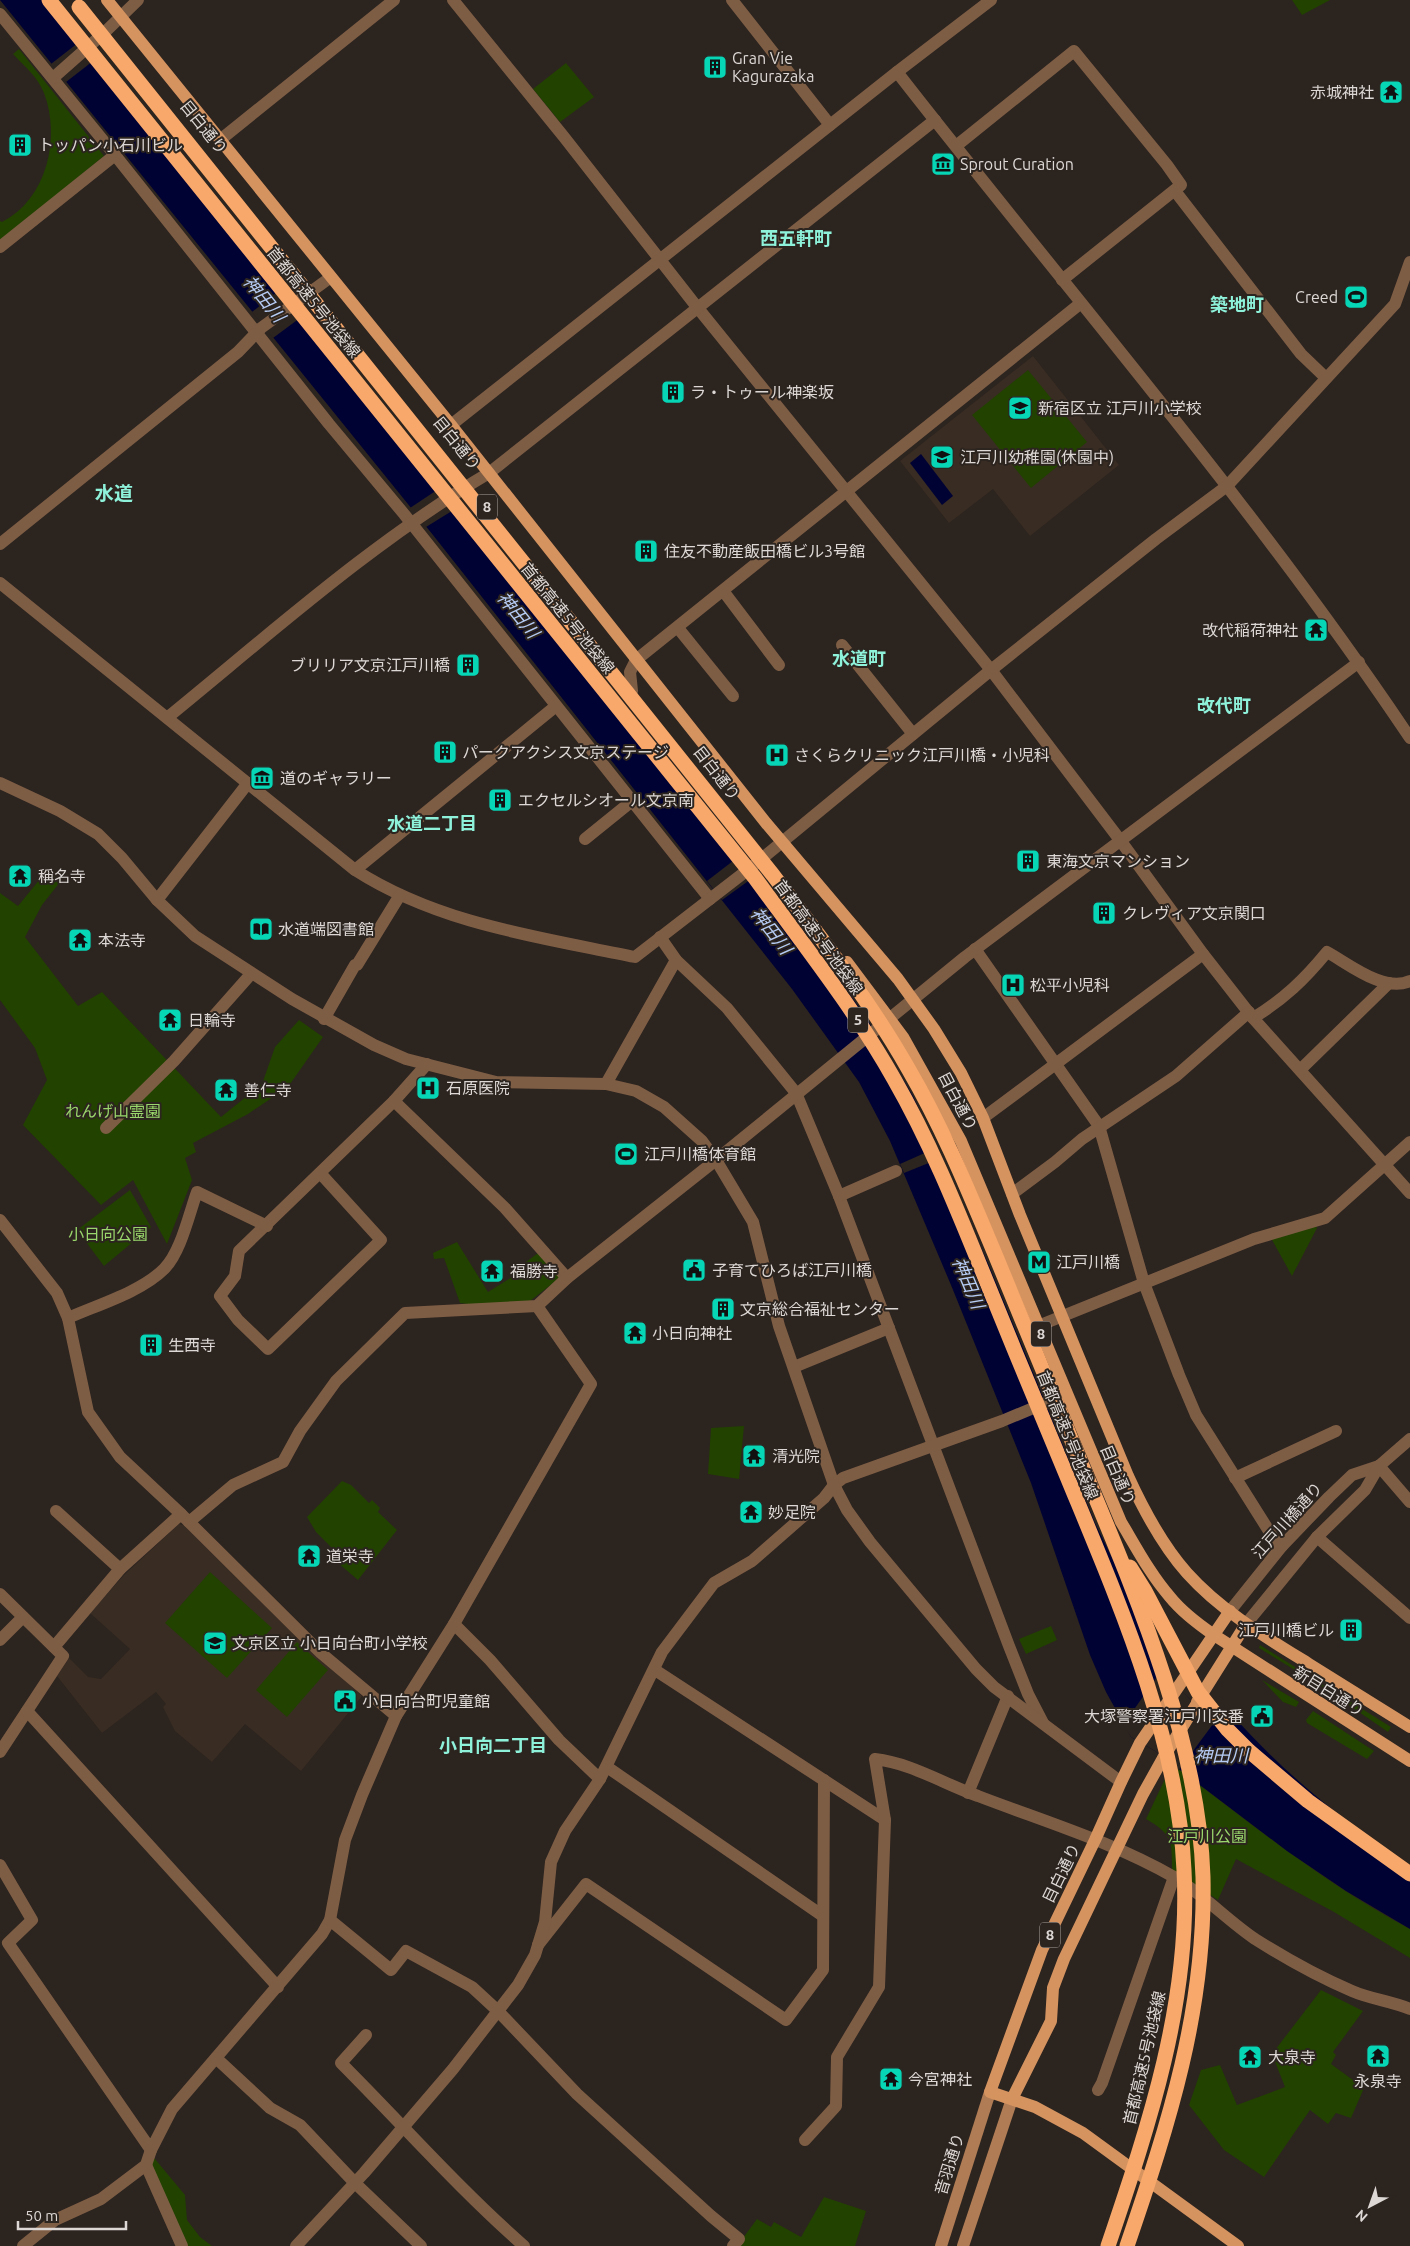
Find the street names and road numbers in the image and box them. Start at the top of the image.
street label: 目白通り [177,96,231,158]
street label: 首都高速5号池袋線 [264,243,364,361]
street label: 目白通り [430,412,484,474]
road number: 8 [477,494,497,520]
street label: 首都高速5号池袋線 [518,559,618,677]
street label: 目白通り [690,742,744,804]
street label: 首都高速5号池袋線 [771,876,867,998]
road number: 5 [848,1008,868,1032]
street label: 目白通り [935,1069,981,1133]
road number: 8 [1031,1322,1051,1346]
street label: 首都高速5号池袋線 [1034,1368,1102,1502]
street label: 目白通り [1097,1442,1139,1508]
street label: 江戸川橋通り [1248,1478,1326,1562]
street label: 新目白通り [1290,1662,1368,1720]
street label: 目白通り [1039,1840,1083,1906]
road number: 8 [1040,1922,1060,1948]
street label: 首都高速5号池袋線 [1120,1989,1168,2127]
street label: 音羽通り [931,2131,967,2197]

